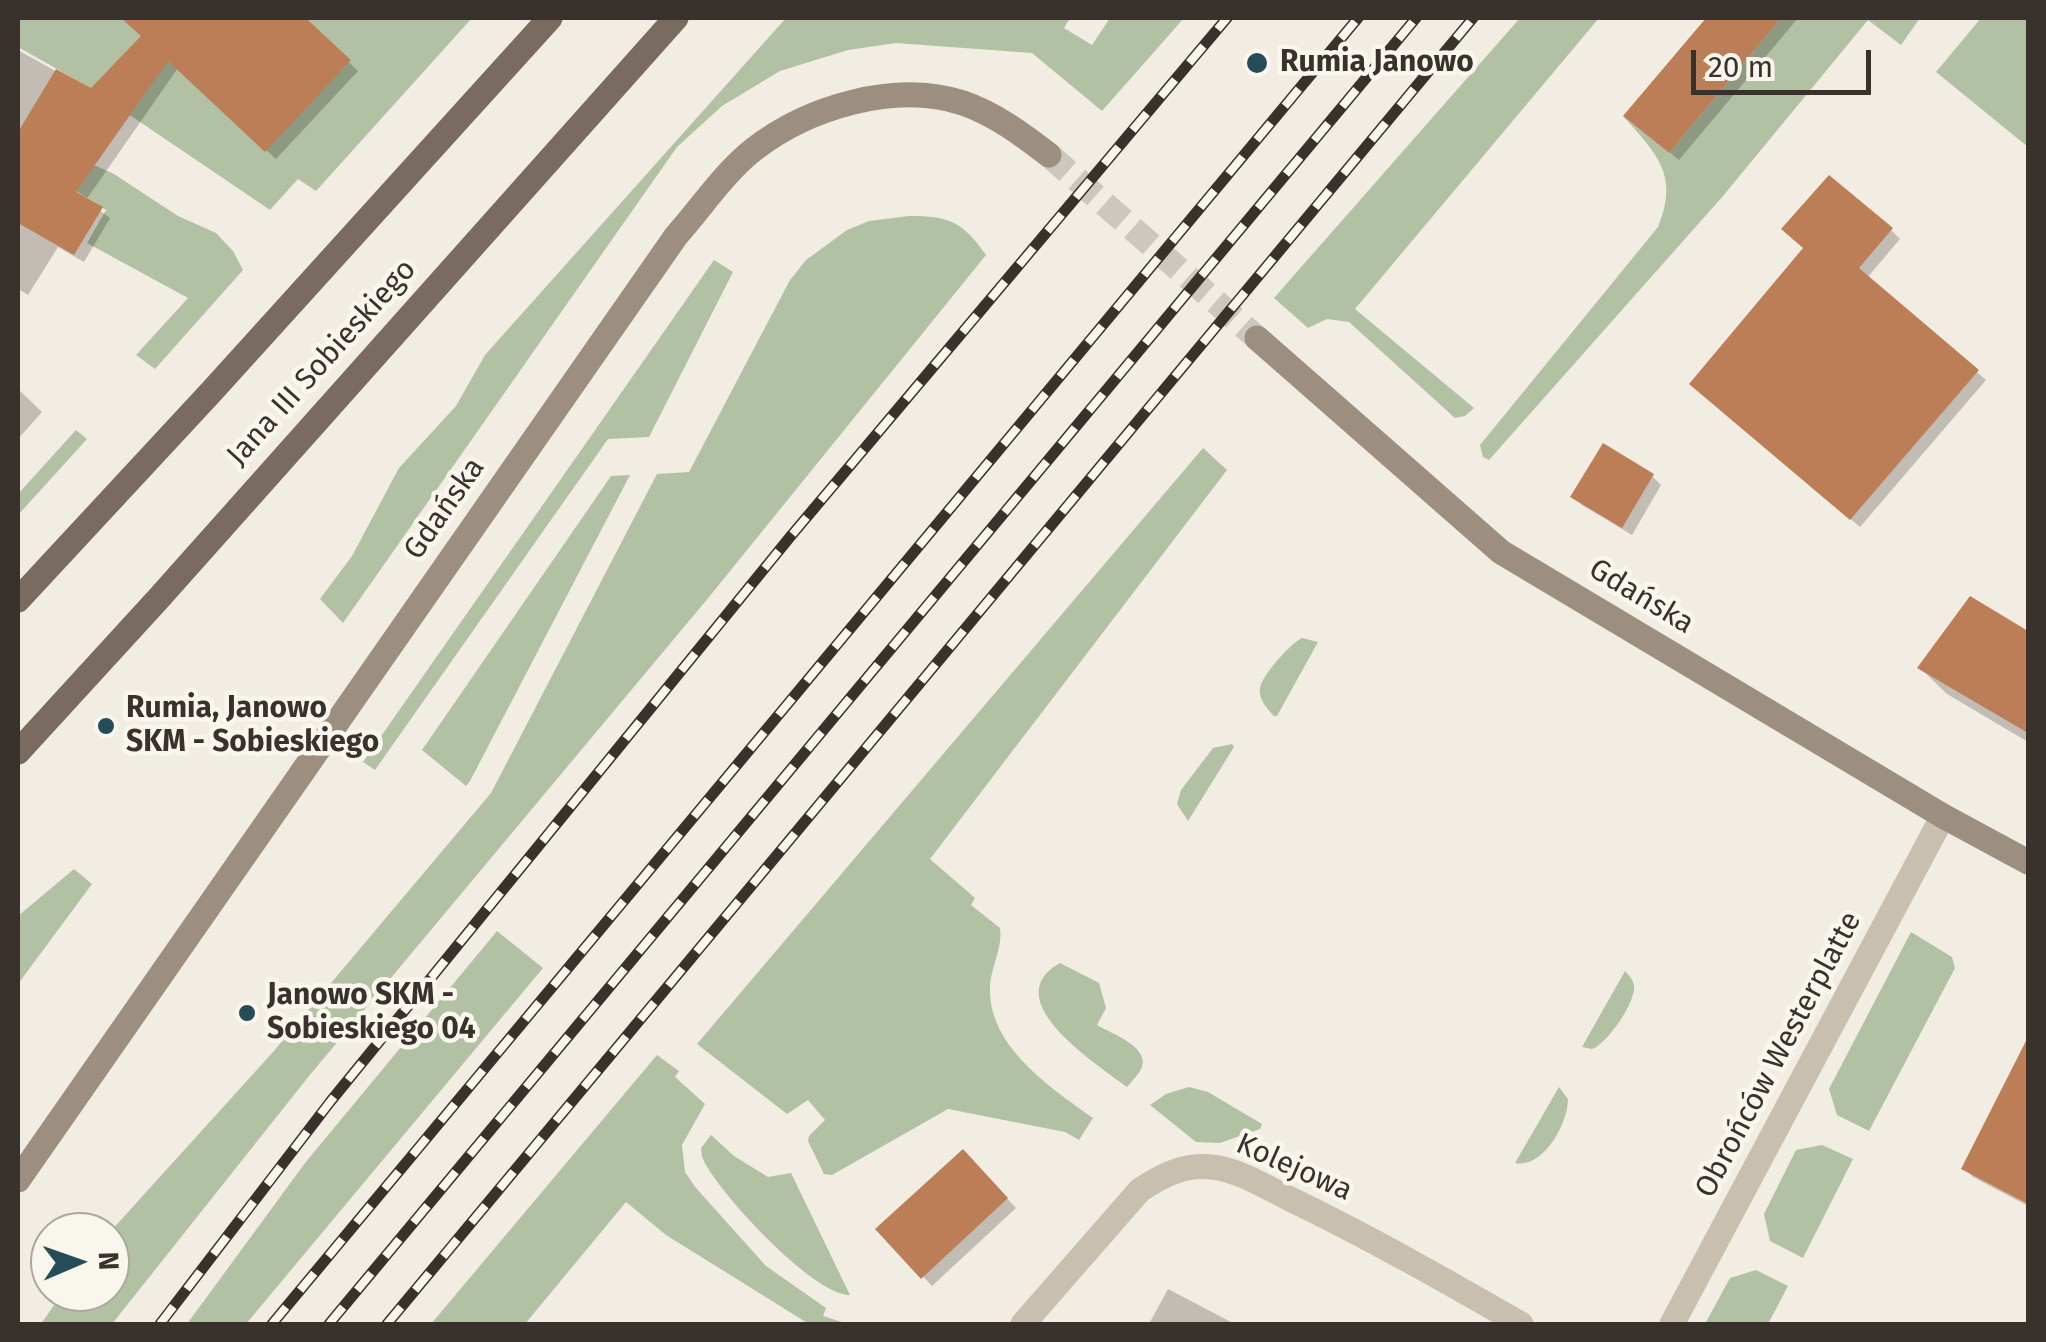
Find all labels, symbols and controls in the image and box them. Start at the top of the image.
scale bar [1696,30,1876,92]
place label: Rumia Janowo [1280,45,1474,81]
text: 20 m [1708,49,1773,85]
marker: Rumia Janowo [1244,50,1270,76]
street label: Jana III Sobieskiego [220,252,424,474]
street label: Gdańska [397,451,493,567]
street label: Gdańska [1582,552,1700,642]
place label: Rumia, Janowo SKM - Sobieskiego [126,691,379,762]
marker: Rumia, Janowo SKM - Sobieskiego [95,715,117,737]
street label: Obrońców Westerplatte [1688,906,1870,1204]
place label: Janowo SKM - Sobieskiego 04 [267,978,476,1048]
marker: Janowo SKM - Sobieskiego 04 [236,1002,258,1024]
street label: Kolejowa [1230,1127,1358,1209]
north arrow [30,1212,130,1312]
text: N [92,1251,125,1271]

